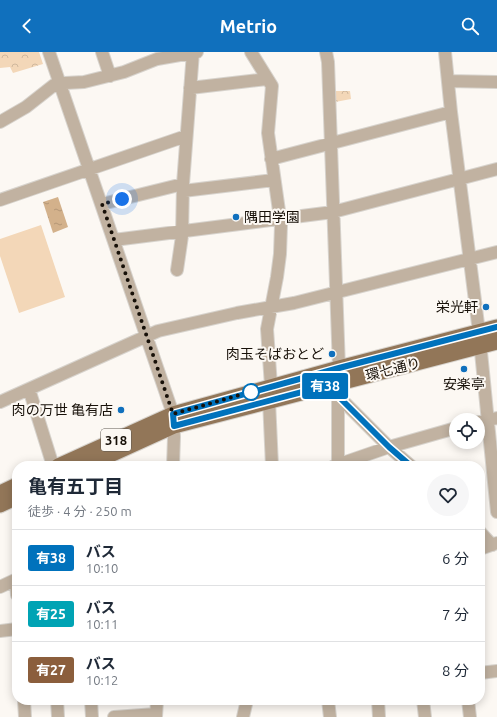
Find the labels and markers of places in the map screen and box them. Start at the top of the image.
place label: 隅田学園 [244,209,300,225]
marker: 隅田学園 [231,212,241,222]
place label: 栄光軒 [436,299,478,315]
marker: 栄光軒 [481,302,491,312]
place label: 肉玉そばおとど [226,346,324,362]
marker: 肉玉そばおとど [327,349,337,359]
marker: 安楽亭 [459,364,469,374]
place label: 安楽亭 [443,376,485,392]
unlabelled marker [242,383,260,401]
place label: 肉の万世 亀有店 [12,402,113,418]
marker: 肉の万世 亀有店 [116,405,126,415]

